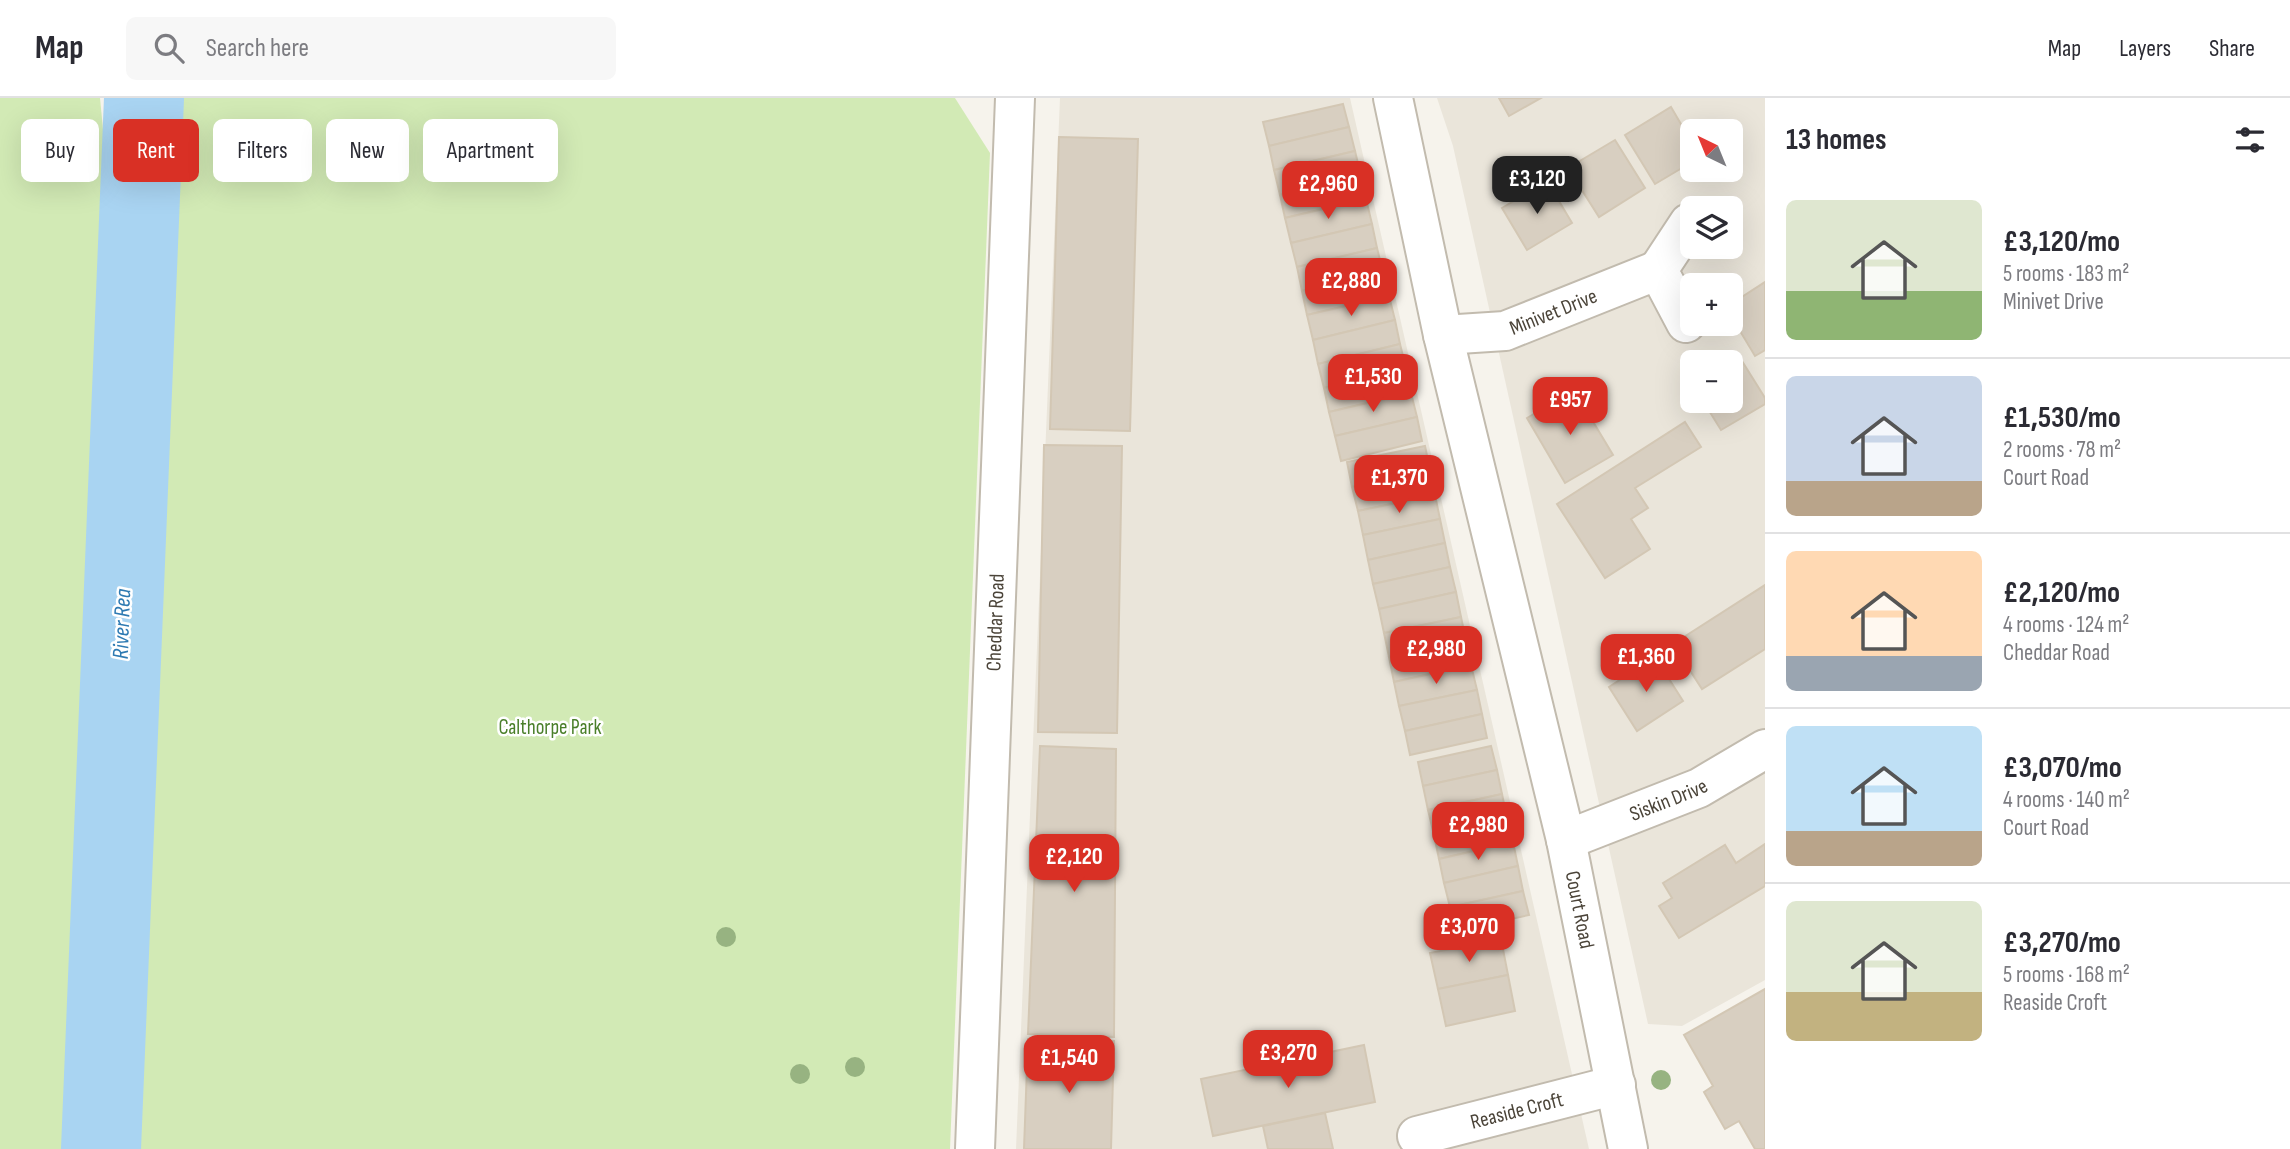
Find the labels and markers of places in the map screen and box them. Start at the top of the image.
pin: £3,120 [1480,156,1594,216]
pin: £2,960 [1271,162,1385,221]
pin: £2,880 [1294,258,1408,318]
pin: £1,530 [1316,354,1430,414]
pin: £957 [1529,378,1611,437]
pin: £1,370 [1342,456,1456,515]
pin: £2,980 [1379,626,1493,686]
pin: £1,360 [1589,634,1703,694]
pin: £2,980 [1421,802,1535,862]
pin: £2,120 [1017,834,1131,894]
pin: £3,070 [1412,904,1526,964]
pin: £3,270 [1231,1030,1345,1090]
pin: £1,540 [1012,1035,1126,1095]

